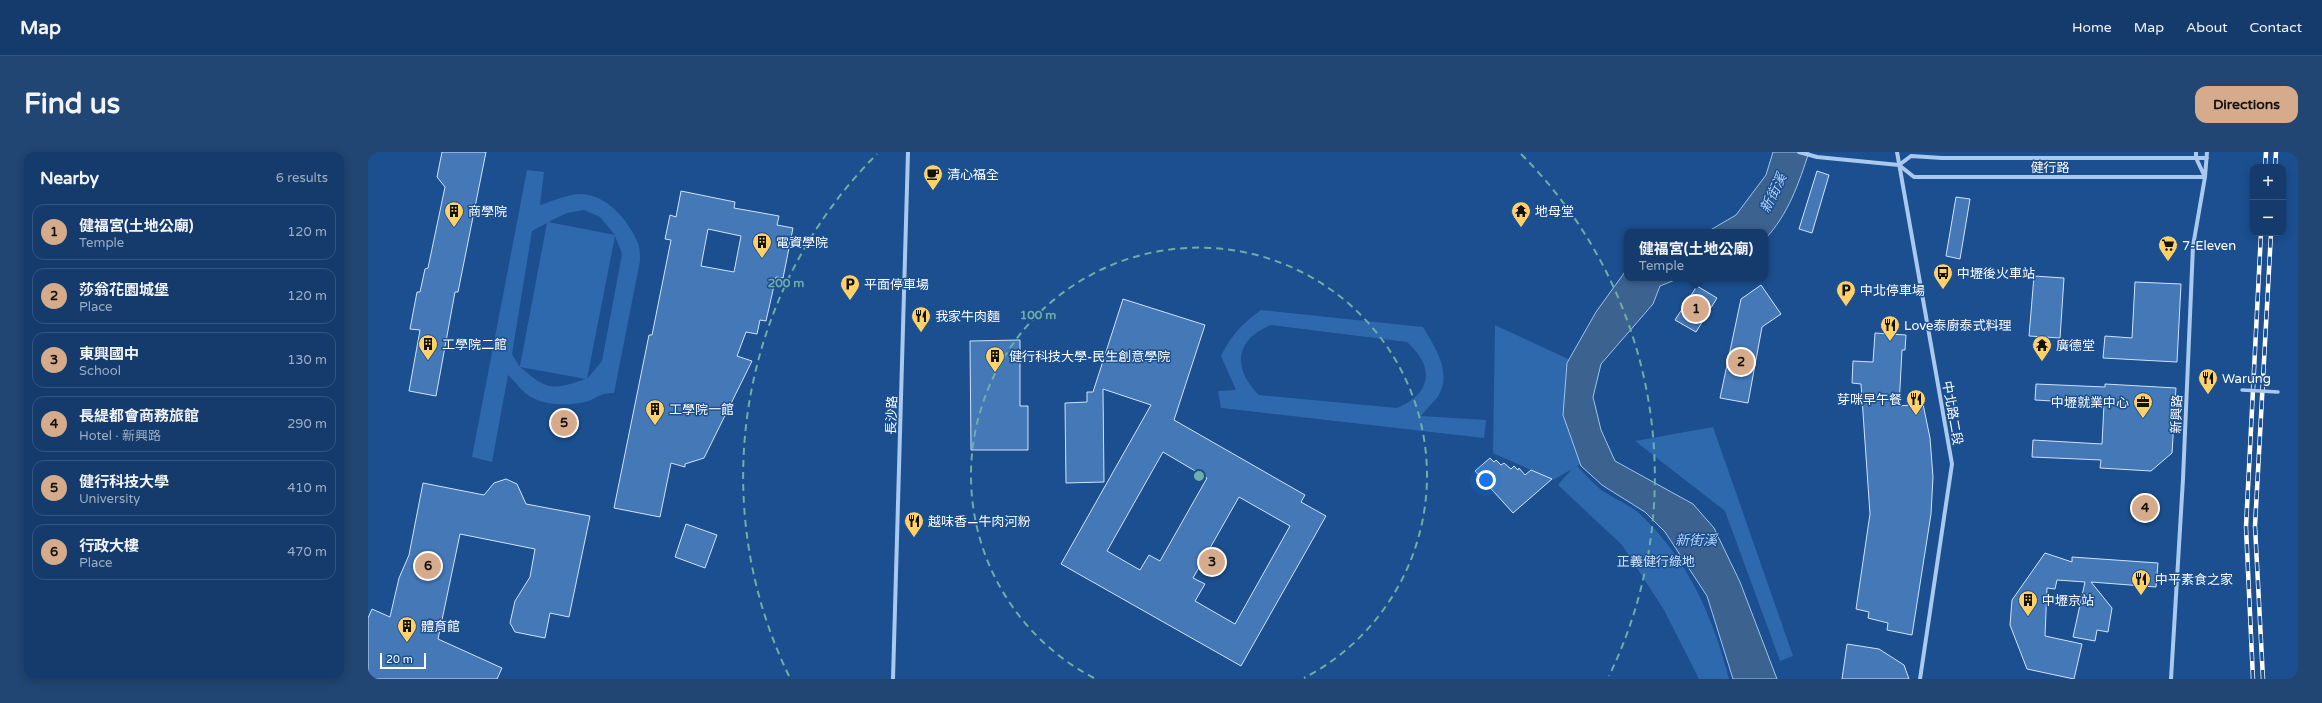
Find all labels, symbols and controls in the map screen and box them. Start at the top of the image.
text: Map [20,17,61,39]
text: Home [2072,19,2112,36]
text: Map [2134,19,2164,36]
text: About [2186,19,2228,36]
text: Contact [2250,19,2302,36]
button: Directions [2195,86,2298,123]
text: Find us [24,87,120,121]
street label: 健行路 [2030,160,2070,176]
cafe icon: 清心福全 [922,163,944,191]
map controls [2250,164,2286,236]
button: + [2250,164,2286,200]
place label: 清心福全 [947,167,999,183]
text: Nearby [40,168,99,189]
water label: 新街溪 [1757,169,1791,216]
text: 6 results [276,170,328,186]
building icon: 商學院 [443,200,465,228]
temple icon: 地母堂 [1510,200,1532,228]
button: − [2250,200,2286,236]
place label: 商學院 [468,204,507,220]
place label: 地母堂 [1535,204,1574,220]
text: 健福宮(土地公廟) [79,217,193,235]
text: 1 [50,224,58,240]
text: 120 m [287,224,327,240]
popup [1624,229,1768,281]
building icon: 電資學院 [751,231,773,259]
supermarket icon: 7-Eleven [2157,234,2179,262]
text: Temple [79,235,124,251]
place label: 電資學院 [776,235,828,251]
place label: 7-Eleven [2182,238,2236,254]
text: 健福宮(土地公廟) [1639,240,1753,258]
text: Temple [1639,258,1684,274]
bus stop icon: 中壢後火車站 [1932,262,1954,290]
place label: 中壢後火車站 [1957,266,2035,282]
parking icon: 平面停車場 [839,273,861,301]
text: 200 m [768,276,804,290]
place label: 平面停車場 [864,277,929,293]
parking icon: 中北停車場 [1835,279,1857,307]
text: 莎翁花園城堡 [79,281,169,299]
place label: 中北停車場 [1860,283,1925,299]
text: 2 [50,288,58,304]
text: 120 m [287,288,327,304]
pin: 1 [1683,294,1709,324]
text: Place [79,299,112,315]
restaurant icon: 我家牛肉麵 [910,305,932,333]
text: 100 m [1020,308,1056,322]
place label: 我家牛肉麵 [935,309,1000,325]
restaurant icon: Love泰廚泰式料理 [1879,314,1901,342]
place label: Love泰廚泰式料理 [1904,318,2011,334]
building icon: 工學院二館 [417,333,439,361]
temple icon: 廣德堂 [2031,334,2053,362]
place label: 工學院二館 [442,337,507,353]
place label: 廣德堂 [2056,338,2095,354]
text: 東興國中 [79,345,139,363]
building icon: 健行科技大學-民生創意學院 [984,345,1006,373]
pin: 2 [1728,347,1754,377]
place label: 健行科技大學-民生創意學院 [1009,349,1170,365]
text: 3 [50,352,58,368]
text: 130 m [287,352,327,368]
text: School [79,363,121,379]
restaurant icon: Warung [2197,367,2219,395]
place label: Warung [2222,371,2271,387]
street label: 中北路二段 [1938,380,1966,447]
restaurant icon: 芽咪早午餐 [1905,388,1927,416]
office icon: 中壢就業中心 [2132,391,2154,419]
place label: 芽咪早午餐 [1837,392,1902,408]
street label: 新興路 [2168,394,2186,434]
street label: 長沙路 [883,395,901,435]
place label: 中壢就業中心 [2051,395,2129,411]
building icon: 工學院一館 [644,398,666,426]
place label: 工學院一館 [669,402,734,418]
text: 長緹都會商務旅館 [79,407,199,425]
pin: 5 [551,408,577,438]
text: 4 [50,416,58,432]
text: 290 m [287,416,327,432]
text: Hotel · 新興路 [79,428,161,444]
centre of rings [1192,469,1206,483]
your location [1476,470,1496,490]
text: 健行科技大學 [79,473,169,491]
text: 5 [50,480,58,496]
text: 410 m [287,480,327,496]
text: University [79,491,140,507]
pin: 4 [2132,493,2158,523]
restaurant icon: 越味香—牛肉河粉 [903,510,925,538]
place label: 越味香—牛肉河粉 [928,514,1031,530]
water label: 新街溪 [1675,532,1719,549]
text: 行政大樓 [79,537,139,555]
text: 6 [50,544,58,560]
text: 470 m [287,544,327,560]
pin: 3 [1199,547,1225,577]
pin: 6 [415,551,441,581]
park label: 正義健行綠地 [1617,554,1695,570]
text: Place [79,555,112,571]
restaurant icon: 中平素食之家 [2130,568,2152,596]
place label: 中平素食之家 [2155,572,2233,588]
building icon: 中壢京站 [2017,589,2039,617]
place label: 中壢京站 [2042,593,2094,609]
building icon: 體育館 [396,615,418,643]
place label: 體育館 [421,619,460,635]
scale bar [380,651,426,670]
text: 20 m [386,653,413,666]

